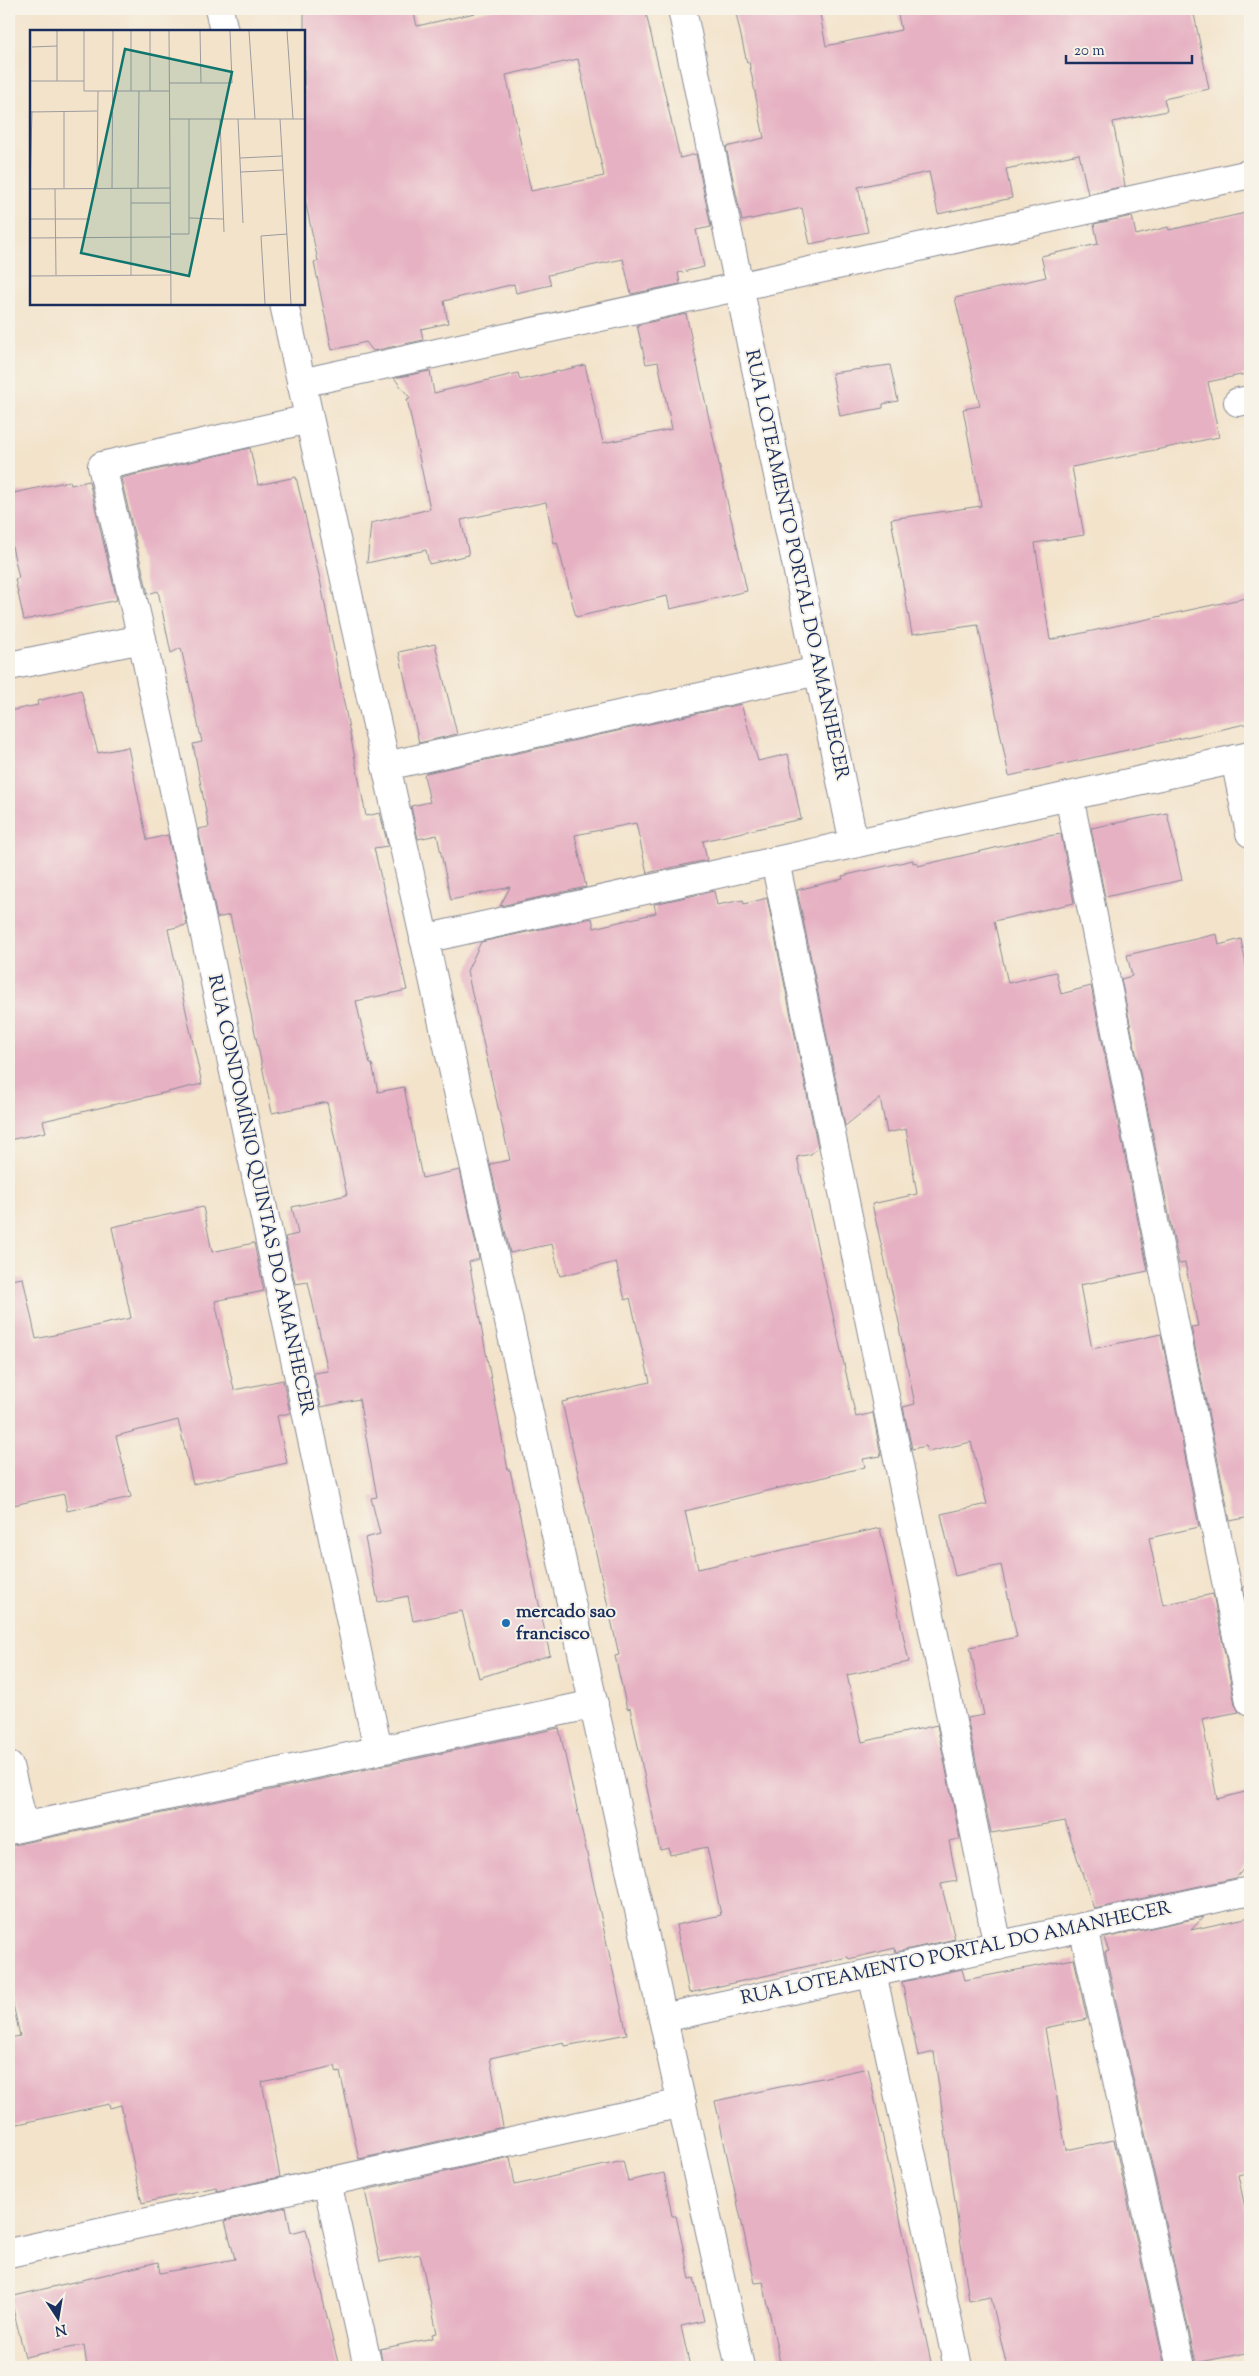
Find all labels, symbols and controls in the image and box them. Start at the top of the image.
inset map [30,30,305,305]
scale bar [1066,32,1193,64]
text: 20 m [1074,41,1105,62]
street label: RUA LOTEAMENTO PORTAL DO AMANHECER [737,347,855,783]
street label: RUA CONDOMÍNIO QUINTAS DO AMANHECER [200,972,320,1418]
place label: mercado sao francisco [516,1599,617,1648]
marker: mercado sao francisco [500,1617,512,1629]
street label: RUA LOTEAMENTO PORTAL DO AMANHECER [738,1895,1174,2013]
north arrow [32,2294,82,2344]
text: N [53,2318,68,2340]

